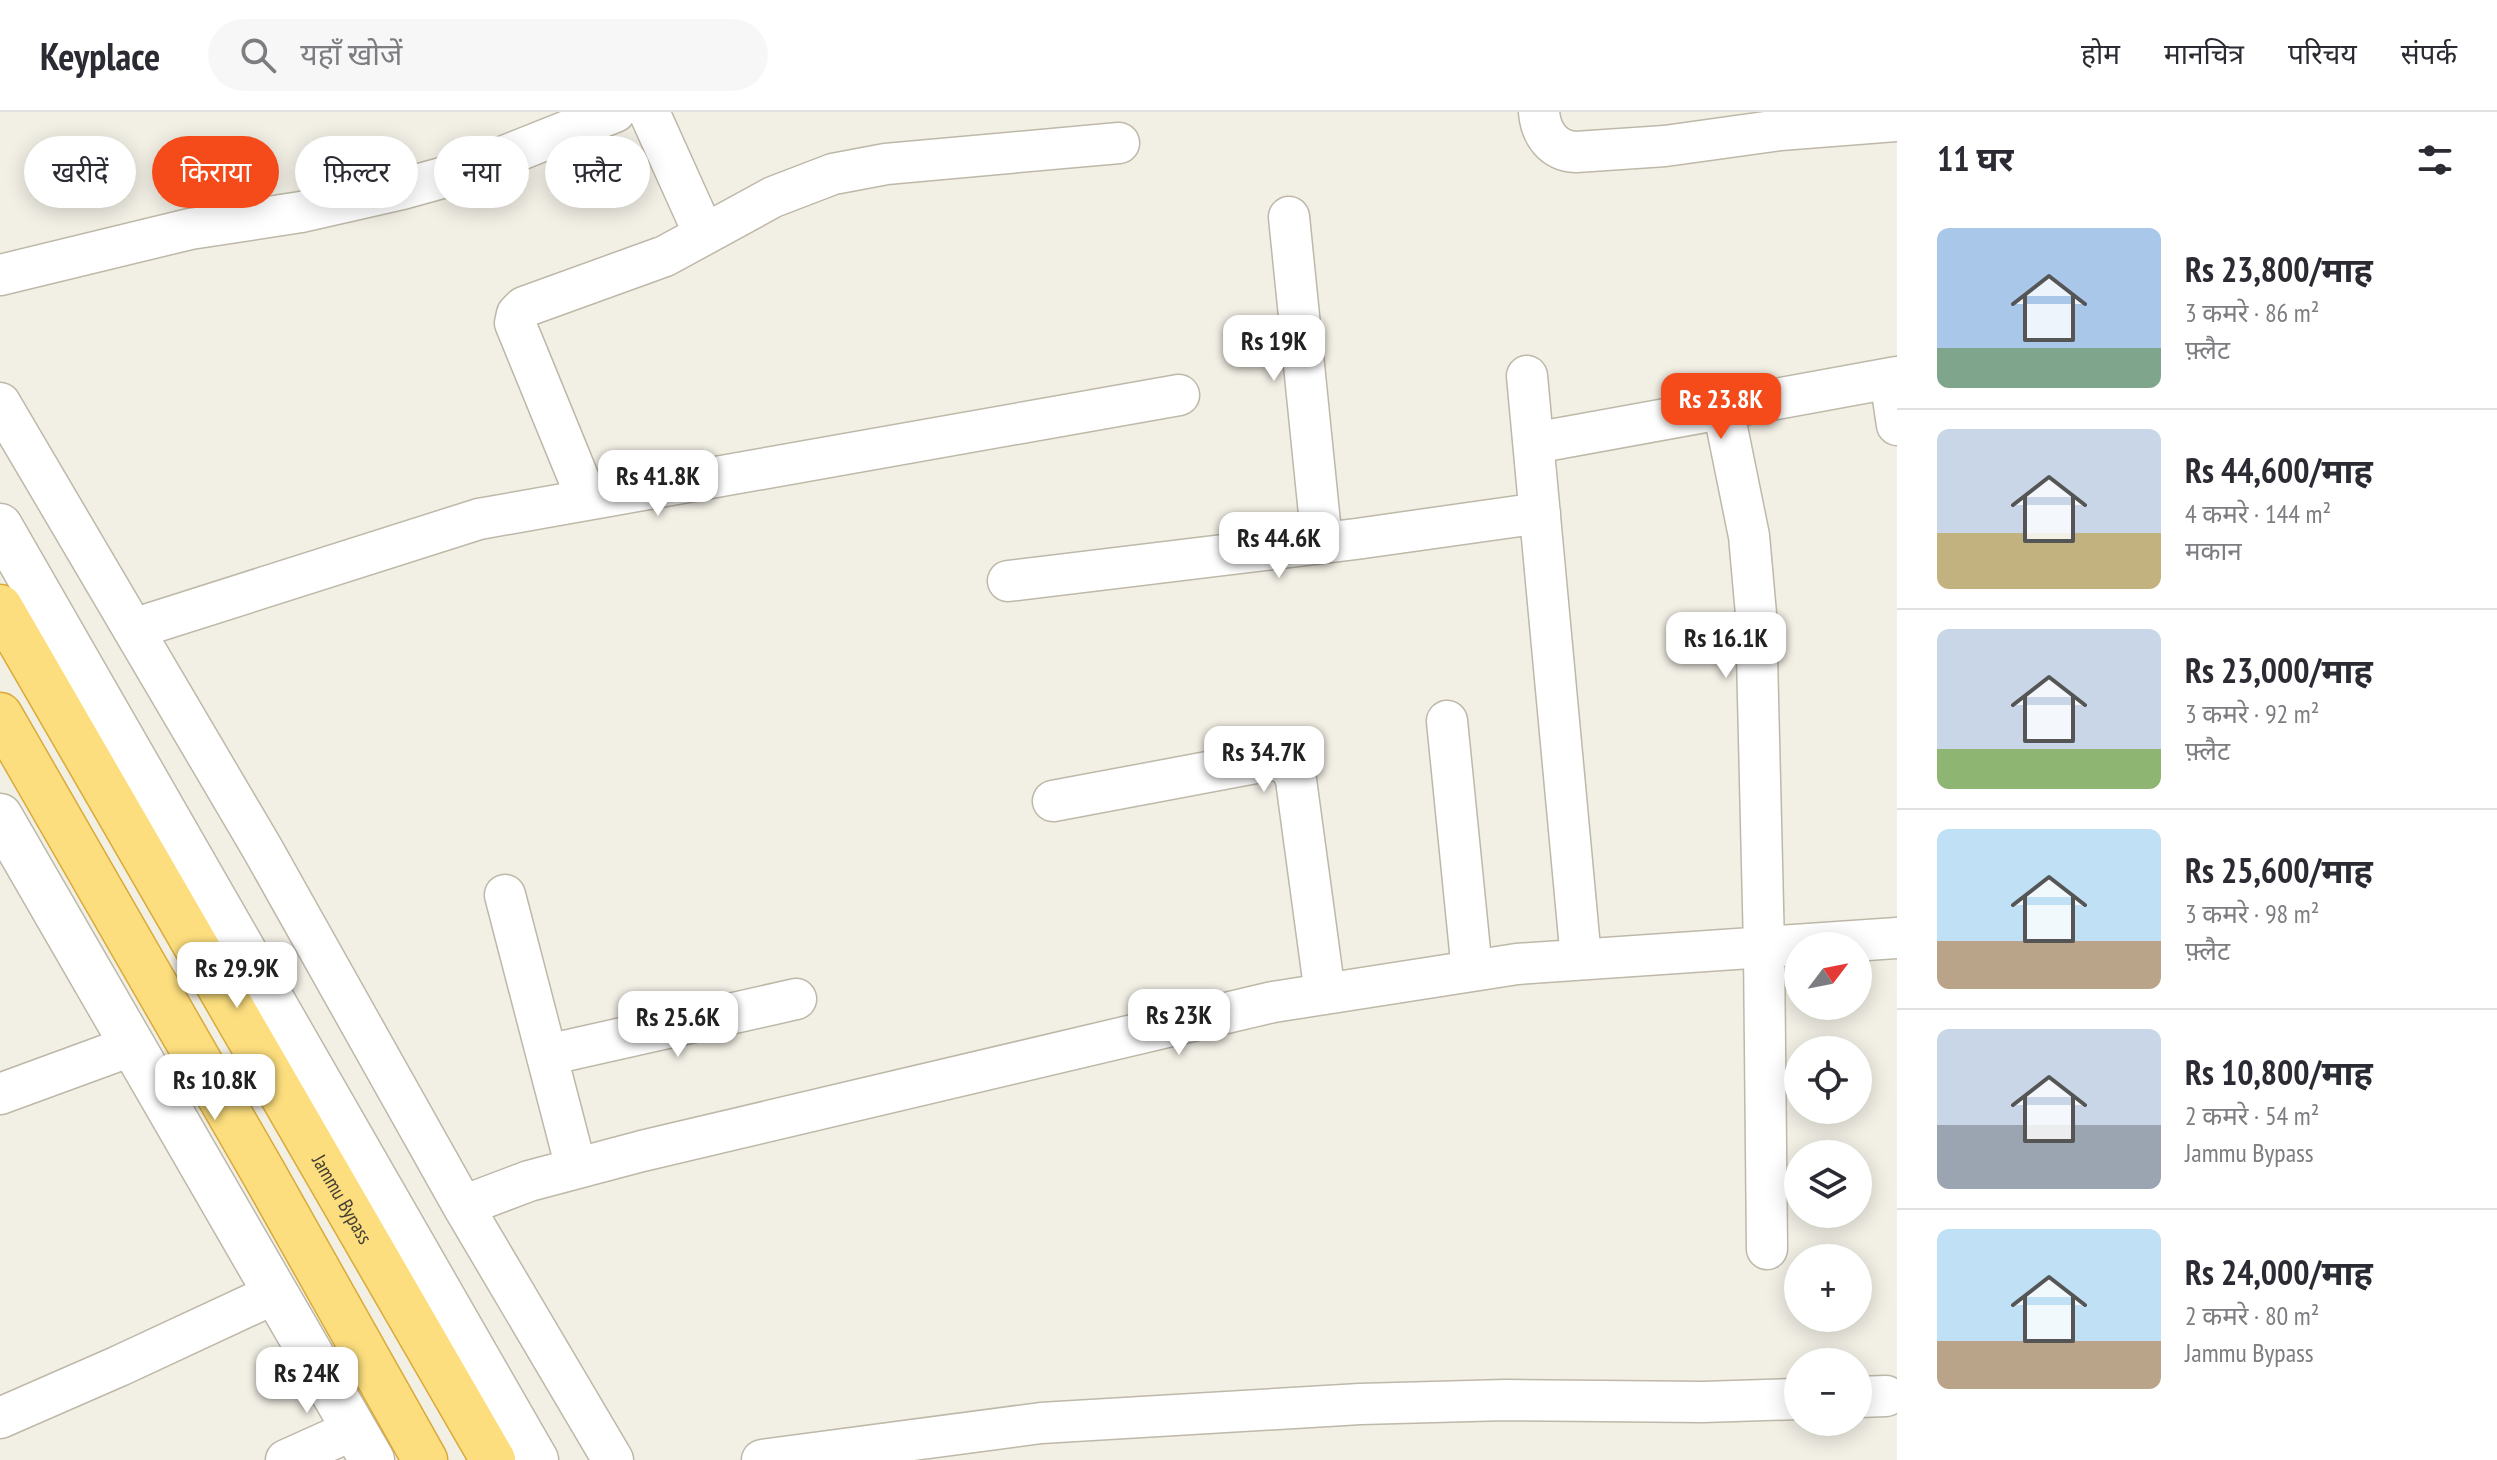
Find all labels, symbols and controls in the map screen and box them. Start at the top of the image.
search box [208,19,768,91]
text: Keyplace [40,31,160,80]
icon: search [236,33,280,77]
text: यहाँ खोजें [300,34,402,73]
text: होम [2081,35,2120,72]
text: मानचित्र [2164,35,2244,72]
text: परिचय [2288,35,2357,72]
text: संपर्क [2401,35,2457,72]
chip: खरीदें [24,136,136,208]
chip: किराया [152,136,279,208]
chip: फ़िल्टर [295,136,418,208]
chip: नया [434,136,529,208]
chip: फ़्लैट [545,136,650,208]
text: 11 घर [1937,136,2014,180]
icon: filters [2413,138,2457,182]
text: Rs 23,800/माह [2185,247,2373,291]
icon: home [2001,260,2097,356]
text: 3 कमरे · 86 m² [2185,296,2319,329]
pin: Rs 19K [1209,315,1339,383]
text: Rs 19K [1241,324,1307,357]
text: फ़्लैट [2185,333,2230,366]
pin: Rs 23.8K [1638,373,1804,441]
text: Rs 23.8K [1679,382,1763,415]
text: Rs 44,600/माह [2185,448,2373,492]
pin: Rs 41.8K [575,450,741,518]
text: Rs 41.8K [616,459,700,492]
icon: home [2001,461,2097,557]
text: 4 कमरे · 144 m² [2185,497,2331,530]
pin: Rs 44.6K [1196,512,1362,580]
text: Rs 44.6K [1237,521,1321,554]
text: मकान [2185,534,2242,567]
pin: Rs 16.1K [1643,612,1809,680]
text: Rs 16.1K [1684,621,1768,654]
text: Rs 23,000/माह [2185,648,2373,692]
icon: home [2001,661,2097,757]
text: 3 कमरे · 92 m² [2185,697,2319,730]
pin: Rs 34.7K [1181,726,1347,794]
text: फ़्लैट [2185,734,2230,767]
text: Rs 34.7K [1222,735,1306,768]
text: Rs 25,600/माह [2185,848,2373,892]
icon: home [2001,861,2097,957]
text: 3 कमरे · 98 m² [2185,897,2319,930]
north arrow [1784,932,1872,1020]
map controls [1784,932,1872,1436]
text: फ़्लैट [2185,934,2230,967]
pin: Rs 29.9K [154,942,320,1010]
text: Rs 29.9K [195,951,279,984]
pin: Rs 23K [1114,989,1244,1057]
pin: Rs 25.6K [595,991,761,1059]
text: Rs 23K [1146,998,1212,1031]
text: Rs 25.6K [636,1000,720,1033]
button: locate [1784,1036,1872,1124]
text: Rs 10,800/माह [2185,1050,2373,1094]
pin: Rs 10.8K [132,1054,298,1122]
icon: home [2001,1061,2097,1157]
text: Rs 10.8K [173,1063,257,1096]
text: 2 कमरे · 54 m² [2185,1099,2319,1132]
text: Jammu Bypass [2185,1136,2314,1169]
button: layers [1784,1140,1872,1228]
street label: Jammu Bypass [306,1149,378,1249]
button: + [1784,1244,1872,1332]
text: Rs 24,000/माह [2185,1250,2373,1294]
icon: home [2001,1261,2097,1357]
text: 2 कमरे · 80 m² [2185,1299,2319,1332]
text: Jammu Bypass [2185,1336,2314,1369]
pin: Rs 24K [242,1347,372,1415]
button: − [1784,1348,1872,1436]
text: Rs 24K [274,1356,340,1389]

